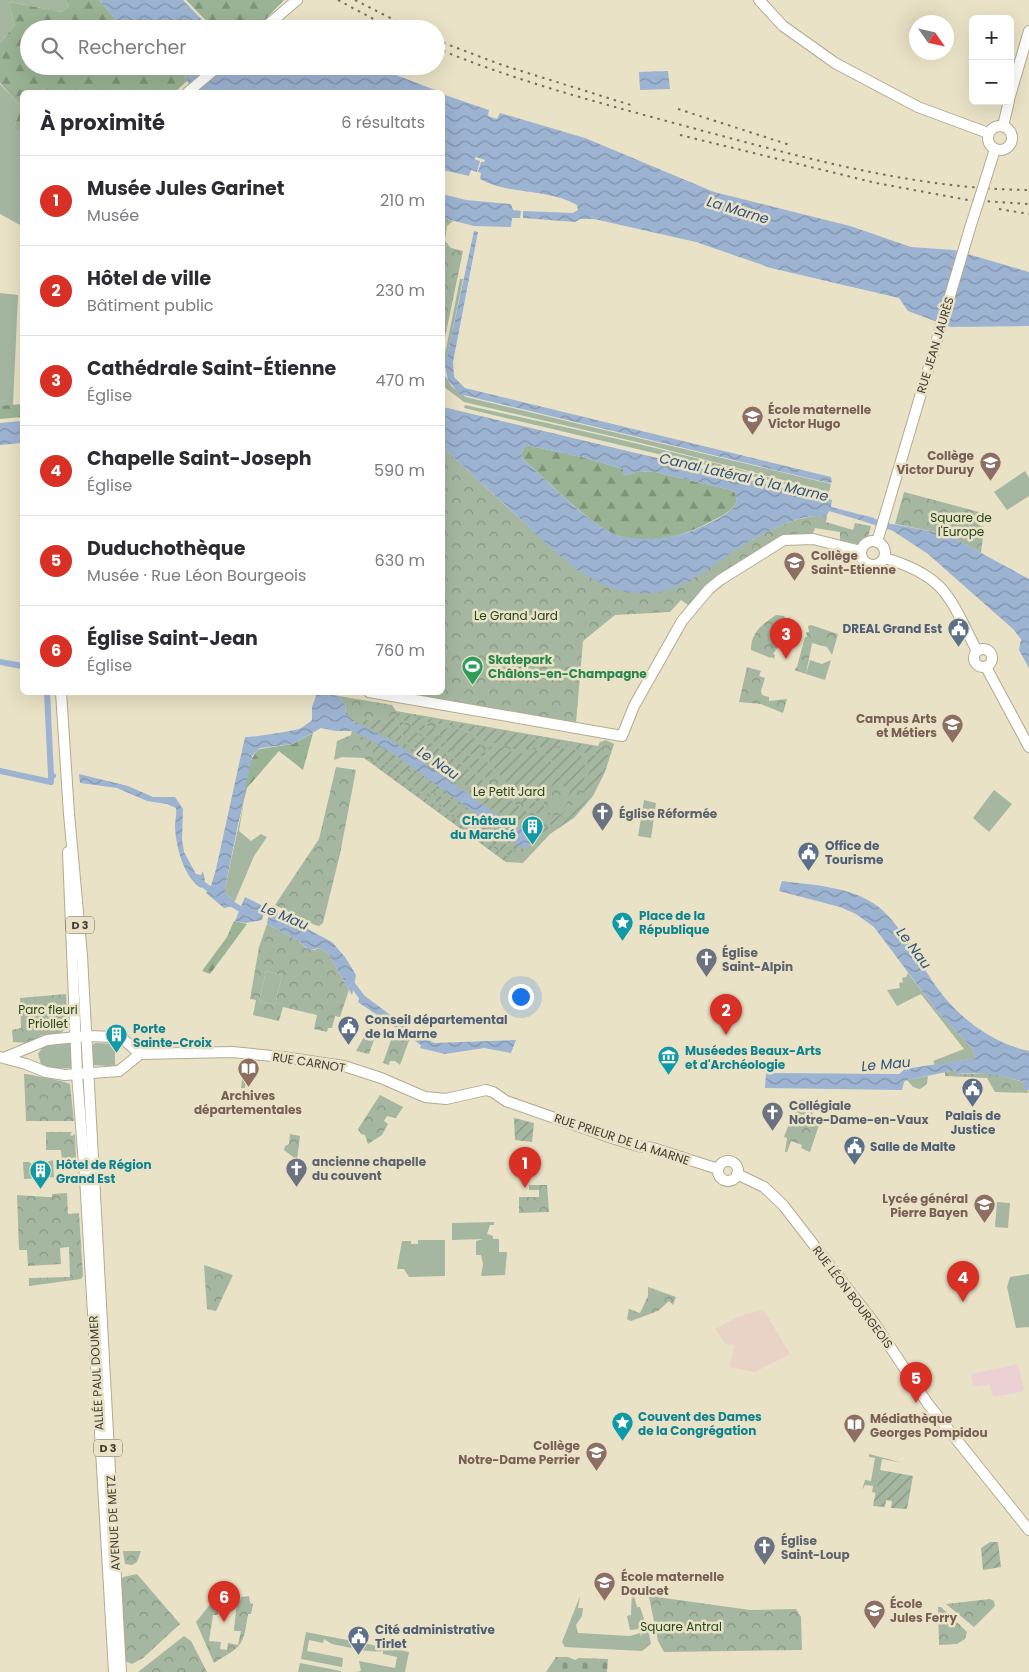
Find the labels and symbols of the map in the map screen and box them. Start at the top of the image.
north arrow [909,15,954,60]
water label: La Marne [704,191,772,229]
street label: RUE JEAN JAURÈS [912,295,958,395]
place label: École maternelle Victor Hugo [768,401,872,432]
school or university icon: École maternelle Victor Hugo [740,404,764,435]
place label: Collège Victor Duruy [897,447,975,478]
water label: Canal Latéral à la Marne [657,448,831,506]
school or university icon: Collège Victor Duruy [978,450,1002,481]
park label: Square de l'Europe [930,509,992,540]
place label: Collège Saint-Etienne [811,547,896,578]
school or university icon: Collège Saint-Etienne [783,550,807,581]
park label: Le Grand Jard [474,607,558,624]
public building icon: DREAL Grand Est [946,616,970,647]
pin: 3 [770,618,802,659]
place label: DREAL Grand Est [843,620,942,637]
place label: Skatepark Châlons-en-Champagne [488,651,647,682]
sports icon: Skatepark Châlons-en-Champagne [460,654,484,685]
place label: Campus Arts et Métiers [856,710,937,741]
school or university icon: Campus Arts et Métiers [941,713,965,744]
water label: Le Nau [413,742,463,784]
park label: Le Petit Jard [473,783,545,800]
church icon: Église Réformée [591,801,615,832]
place label: Église Réformée [619,805,718,822]
place label: Château du Marché [450,812,517,843]
building icon: Château du Marché [520,815,544,846]
place label: Office de Tourisme [825,837,884,868]
public building icon: Office de Tourisme [797,840,821,871]
water label: Le Mau [258,897,312,935]
place label: Place de la République [639,907,710,938]
place icon: Place de la République [611,910,635,941]
road number: D 3 [66,916,94,934]
water label: Le Nau [892,923,936,973]
place label: Église Saint-Alpin [722,944,793,975]
church icon: Église Saint-Alpin [694,947,718,978]
your location [508,984,534,1010]
pin: 2 [710,994,742,1035]
park label: Parc fleuri Priollet [18,1001,78,1032]
place label: Conseil départemental de la Marne [365,1011,508,1042]
public building icon: Conseil départemental de la Marne [337,1014,361,1045]
place label: Porte Sainte-Croix [133,1020,213,1051]
building icon: Porte Sainte-Croix [105,1023,129,1054]
place label: Muséedes Beaux-Arts et d'Archéologie [685,1042,822,1073]
museum icon: Muséedes Beaux-Arts et d'Archéologie [657,1045,681,1076]
street label: RUE CARNOT [271,1048,347,1076]
water label: Le Mau [861,1052,911,1076]
library icon: Archives départementales [236,1056,260,1087]
public building icon: Palais de Justice [961,1076,985,1107]
place label: Archives départementales [194,1087,302,1118]
place label: Collégiale Notre-Dame-en-Vaux [789,1097,929,1128]
church icon: Collégiale Notre-Dame-en-Vaux [761,1100,785,1131]
place label: Palais de Justice [945,1107,1001,1138]
street label: RUE PRIEUR DE LA MARNE [552,1109,692,1169]
public building icon: Salle de Malte [842,1134,866,1165]
place label: Salle de Malte [870,1138,956,1155]
pin: 1 [509,1147,541,1188]
place label: ancienne chapelle du couvent [312,1153,427,1184]
place label: Hôtel de Région Grand Est [56,1156,152,1187]
church icon: ancienne chapelle du couvent [284,1156,308,1187]
building icon: Hôtel de Région Grand Est [28,1159,52,1190]
place label: Lycée général Pierre Bayen [882,1190,968,1221]
school or university icon: Lycée général Pierre Bayen [972,1193,996,1224]
street label: RUE LÉON BOURGEOIS [809,1242,897,1352]
pin: 4 [947,1261,979,1302]
street label: ALLÉE PAUL DOUMER [84,1315,108,1431]
pin: 5 [900,1362,932,1403]
place label: Couvent des Dames de la Congrégation [638,1408,762,1439]
place label: Médiathèque Georges Pompidou [870,1410,988,1441]
place icon: Couvent des Dames de la Congrégation [610,1411,634,1442]
library icon: Médiathèque Georges Pompidou [842,1413,866,1444]
place label: Collège Notre-Dame Perrier [458,1437,581,1468]
road number: D 3 [94,1440,122,1456]
school or university icon: Collège Notre-Dame Perrier [584,1440,608,1471]
street label: AVENUE DE METZ [102,1475,124,1571]
place label: Église Saint-Loup [781,1532,850,1563]
church icon: Église Saint-Loup [753,1535,777,1566]
place label: École maternelle Doulcet [621,1568,725,1599]
school or university icon: École maternelle Doulcet [593,1571,617,1602]
pin: 6 [208,1581,240,1622]
place label: École Jules Ferry [890,1595,957,1626]
school or university icon: École Jules Ferry [862,1598,886,1629]
park label: Square Antral [640,1618,722,1635]
place label: Cité administrative Tirlet [375,1621,495,1652]
public building icon: Cité administrative Tirlet [347,1624,371,1655]

